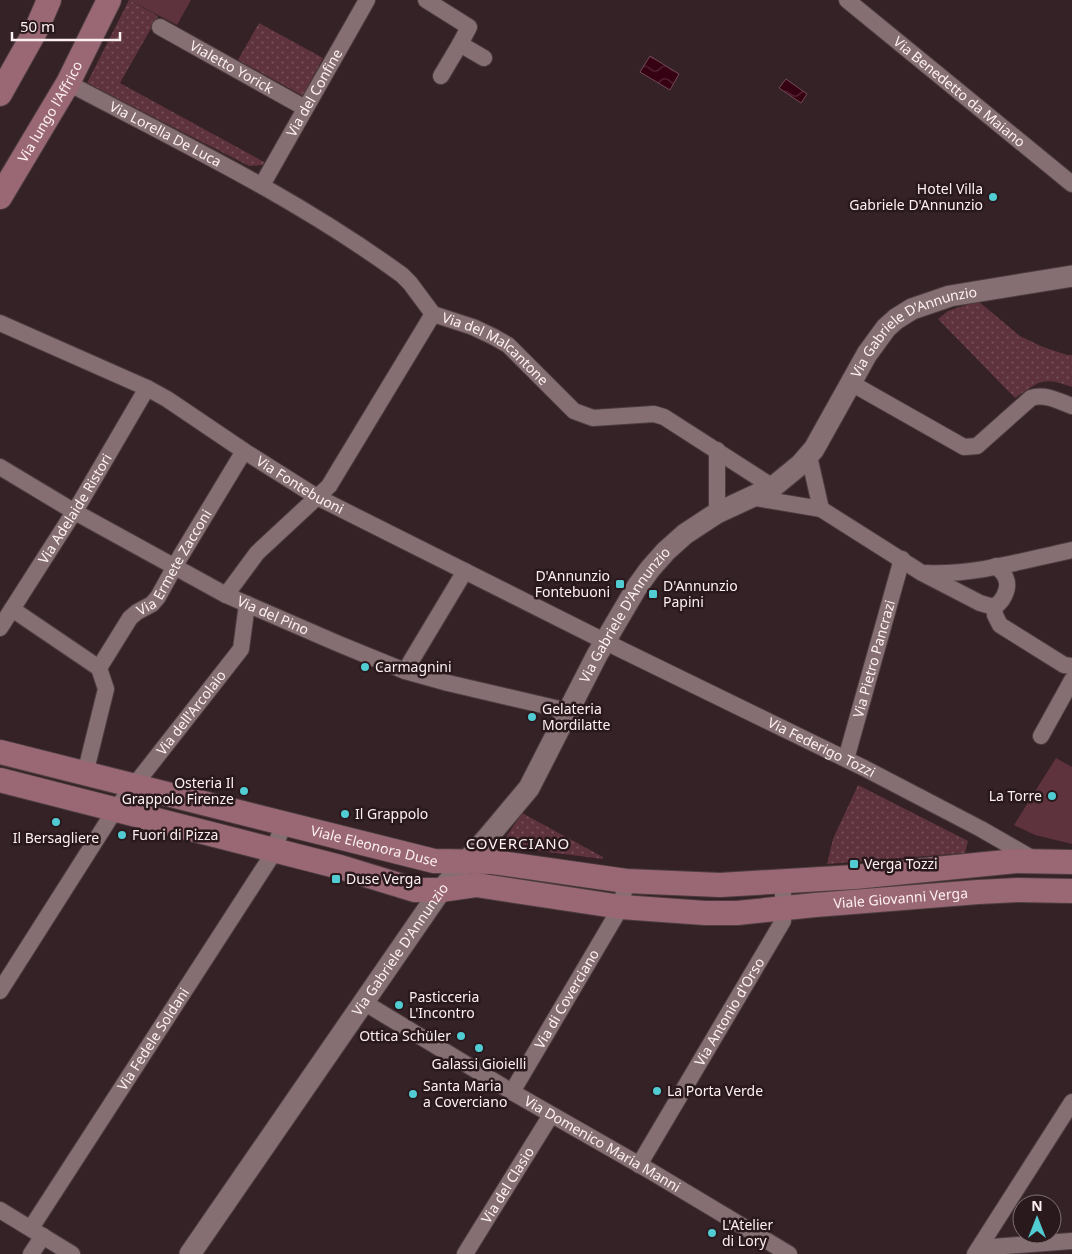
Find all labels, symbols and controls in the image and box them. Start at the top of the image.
scale bar [12,10,120,42]
text: 50 m [20,16,55,36]
street label: Via Benedetto da Maiano [890,32,1030,151]
street label: Vialetto Yorick [187,36,278,98]
street label: Via del Confine [281,45,346,140]
street label: Via lungo l'Affrico [13,58,86,166]
street label: Via Lorella De Luca [106,96,225,171]
place label: Hotel Villa Gabriele D'Annunzio [849,179,983,214]
marker: Hotel Villa Gabriele D'Annunzio [987,191,999,203]
street label: Via Gabriele D'Annunzio [846,282,978,381]
street label: Via del Malcantone [440,308,553,389]
street label: Via Adelaide Ristori [33,450,116,567]
street label: Via Fontebuoni [253,451,347,518]
street label: Via Ermete Zacconi [133,506,216,620]
street label: Via Gabriele D'Annunzio [574,543,674,686]
place label: D'Annunzio Fontebuoni [535,566,610,601]
place label: D'Annunzio Papini [663,576,738,611]
marker: D'Annunzio Fontebuoni [614,578,626,590]
marker: D'Annunzio Papini [647,588,659,600]
street label: Via del Pino [234,591,312,639]
street label: Via Pietro Pancrazi [848,598,899,720]
place label: Carmagnini [375,657,452,676]
marker: Carmagnini [359,661,371,673]
street label: Via dell'Arcolaio [152,666,230,759]
place label: Gelateria Mordilatte [542,699,610,734]
marker: Gelateria Mordilatte [526,711,538,723]
street label: Via Federigo Tozzi [765,713,879,781]
place label: Osteria Il Grappolo Firenze [122,773,234,808]
marker: Osteria Il Grappolo Firenze [238,785,250,797]
place label: La Torre [989,786,1042,805]
marker: La Torre [1046,790,1058,802]
place label: Il Grappolo [355,804,428,823]
marker: Il Grappolo [339,808,351,820]
marker: Il Bersagliere [50,816,62,828]
street label: Viale Eleonora Duse [309,820,440,871]
place label: Fuori di Pizza [132,825,218,844]
place label: Il Bersagliere [13,828,99,847]
marker: Fuori di Pizza [116,829,128,841]
district label: COVERCIANO [466,833,570,853]
place label: Verga Tozzi [864,854,938,873]
marker: Verga Tozzi [848,858,860,870]
place label: Duse Verga [346,869,421,888]
marker: Duse Verga [330,873,342,885]
street label: Via Gabriele D'Annunzio [347,878,452,1019]
street label: Viale Giovanni Verga [833,883,969,912]
street label: Via di Coverciano [530,945,603,1052]
street label: Via Antonio d'Orso [690,954,768,1069]
street label: Via Fedele Soldani [112,984,193,1094]
place label: Pasticceria L'Incontro [409,987,479,1022]
marker: Pasticceria L'Incontro [393,999,405,1011]
place label: Ottica Schüler [359,1026,451,1045]
marker: Ottica Schüler [455,1030,467,1042]
marker: Galassi Gioielli [473,1042,485,1054]
place label: Galassi Gioielli [432,1054,526,1073]
place label: Santa Maria a Coverciano [423,1076,507,1111]
place label: La Porta Verde [667,1081,763,1100]
marker: La Porta Verde [651,1085,663,1097]
marker: Santa Maria a Coverciano [407,1088,419,1100]
street label: Via Domenico Maria Manni [521,1091,684,1196]
street label: Via del Clasio [476,1143,538,1227]
north arrow [1012,1194,1062,1244]
text: N [1031,1196,1043,1215]
place label: L'Atelier di Lory [722,1215,773,1250]
marker: L'Atelier di Lory [706,1227,718,1239]

